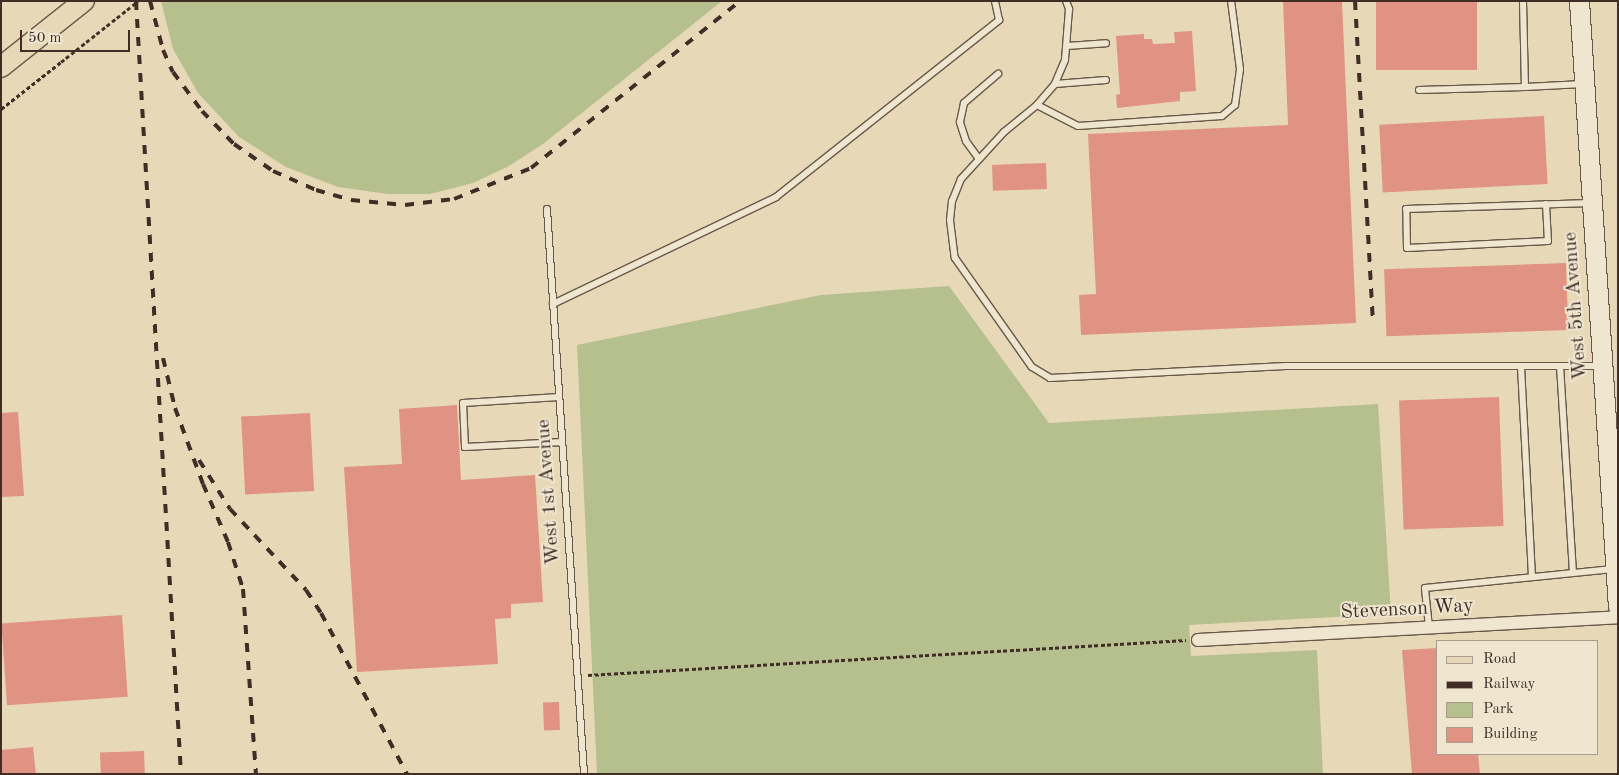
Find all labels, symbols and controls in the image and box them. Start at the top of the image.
scale bar [22,20,132,52]
text: 50 m [28,31,62,46]
street label: West 5th Avenue [1559,231,1593,381]
street label: West 1st Avenue [532,418,566,566]
street label: Stevenson Way [1340,595,1474,625]
legend [1436,640,1599,755]
text: Road [1483,652,1516,667]
text: Railway [1483,677,1536,692]
text: Park [1483,702,1514,717]
text: Building [1483,727,1538,742]

